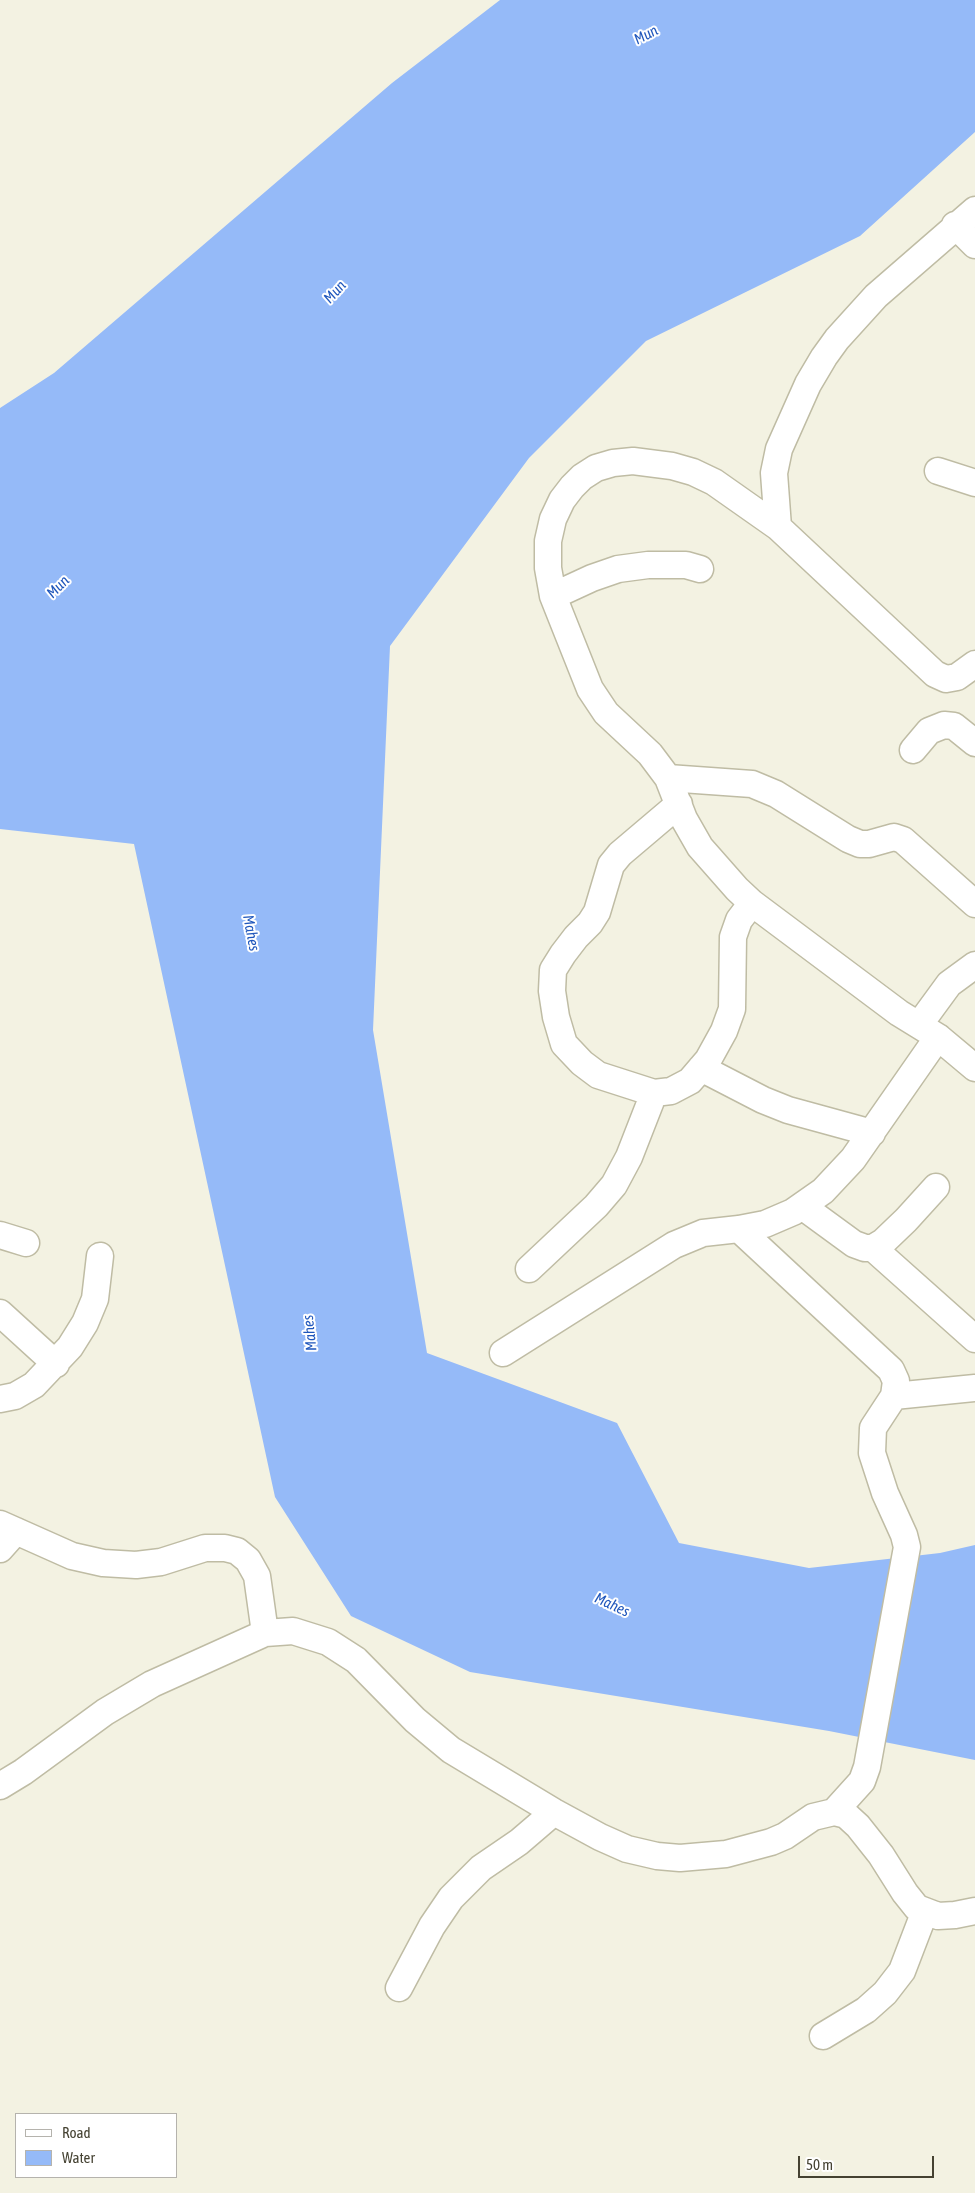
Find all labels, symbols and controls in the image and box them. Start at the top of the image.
water label: Mun [631,21,661,49]
water label: Mun [320,277,350,307]
water label: Mun [43,572,73,602]
water label: Mahes [239,913,263,953]
water label: Mahes [299,1314,321,1352]
water label: Mahes [592,1589,632,1621]
legend [15,2113,178,2178]
text: Road [62,2124,91,2141]
scale bar [800,2146,936,2178]
text: Water [62,2149,95,2166]
text: 50 m [806,2156,833,2173]

